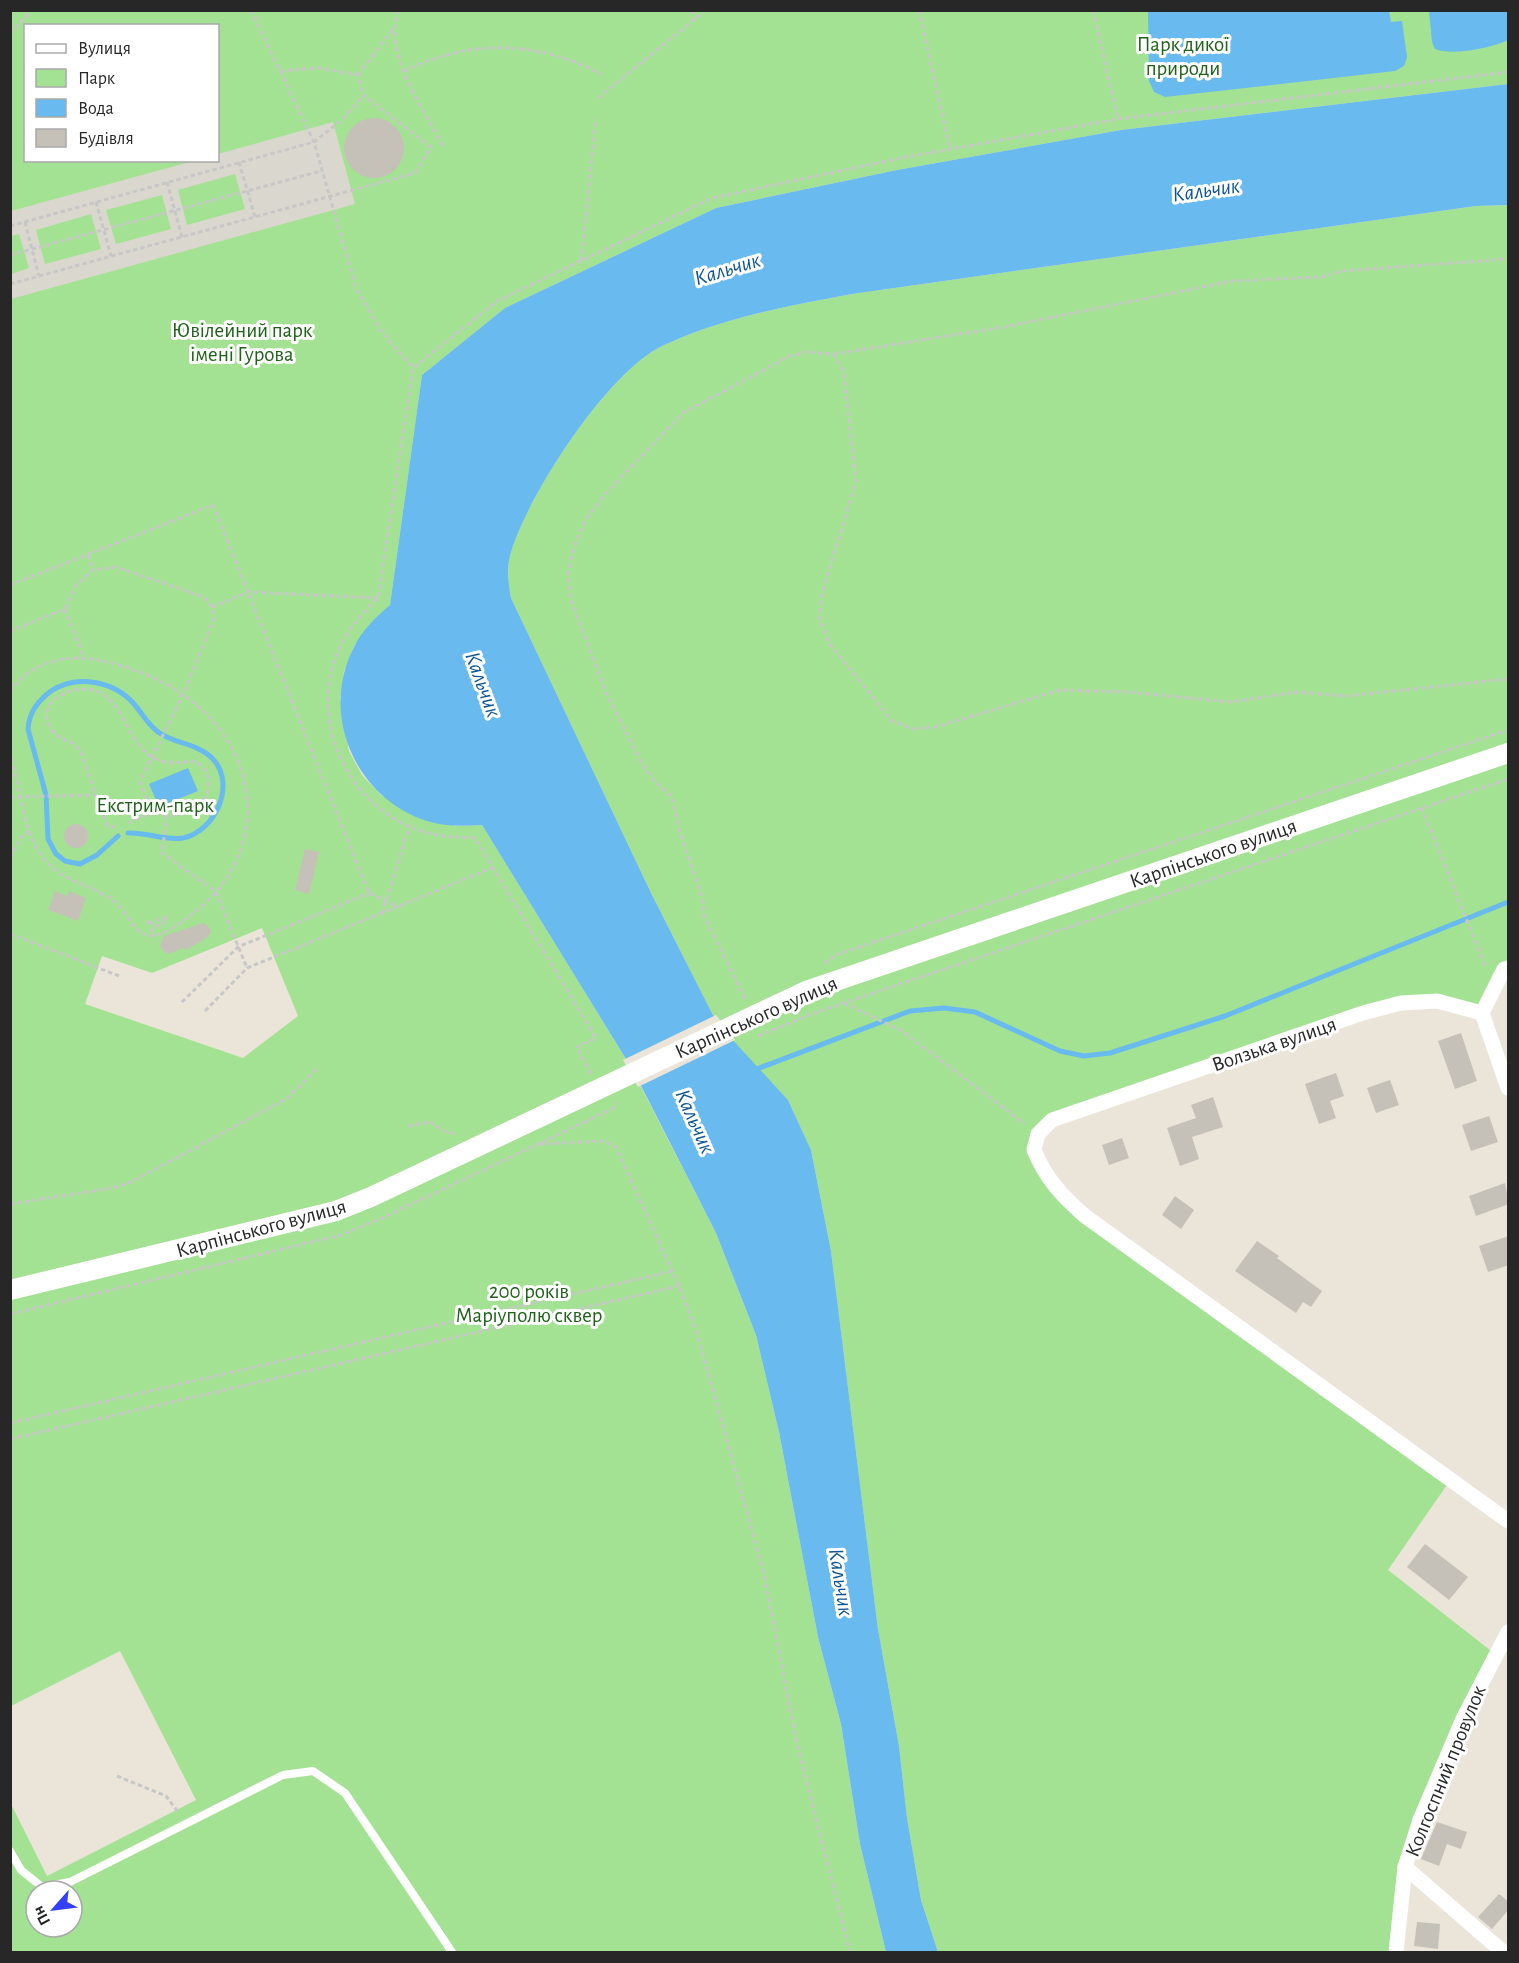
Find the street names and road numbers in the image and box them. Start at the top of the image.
street label: Карпінського вулиця [1127,815,1299,892]
street label: Карпінського вулиця [672,972,841,1063]
street label: Волзька вулиця [1209,1013,1339,1076]
street label: Карпінського вулиця [174,1196,349,1261]
street label: Колгоспний провулок [1401,1682,1490,1860]

